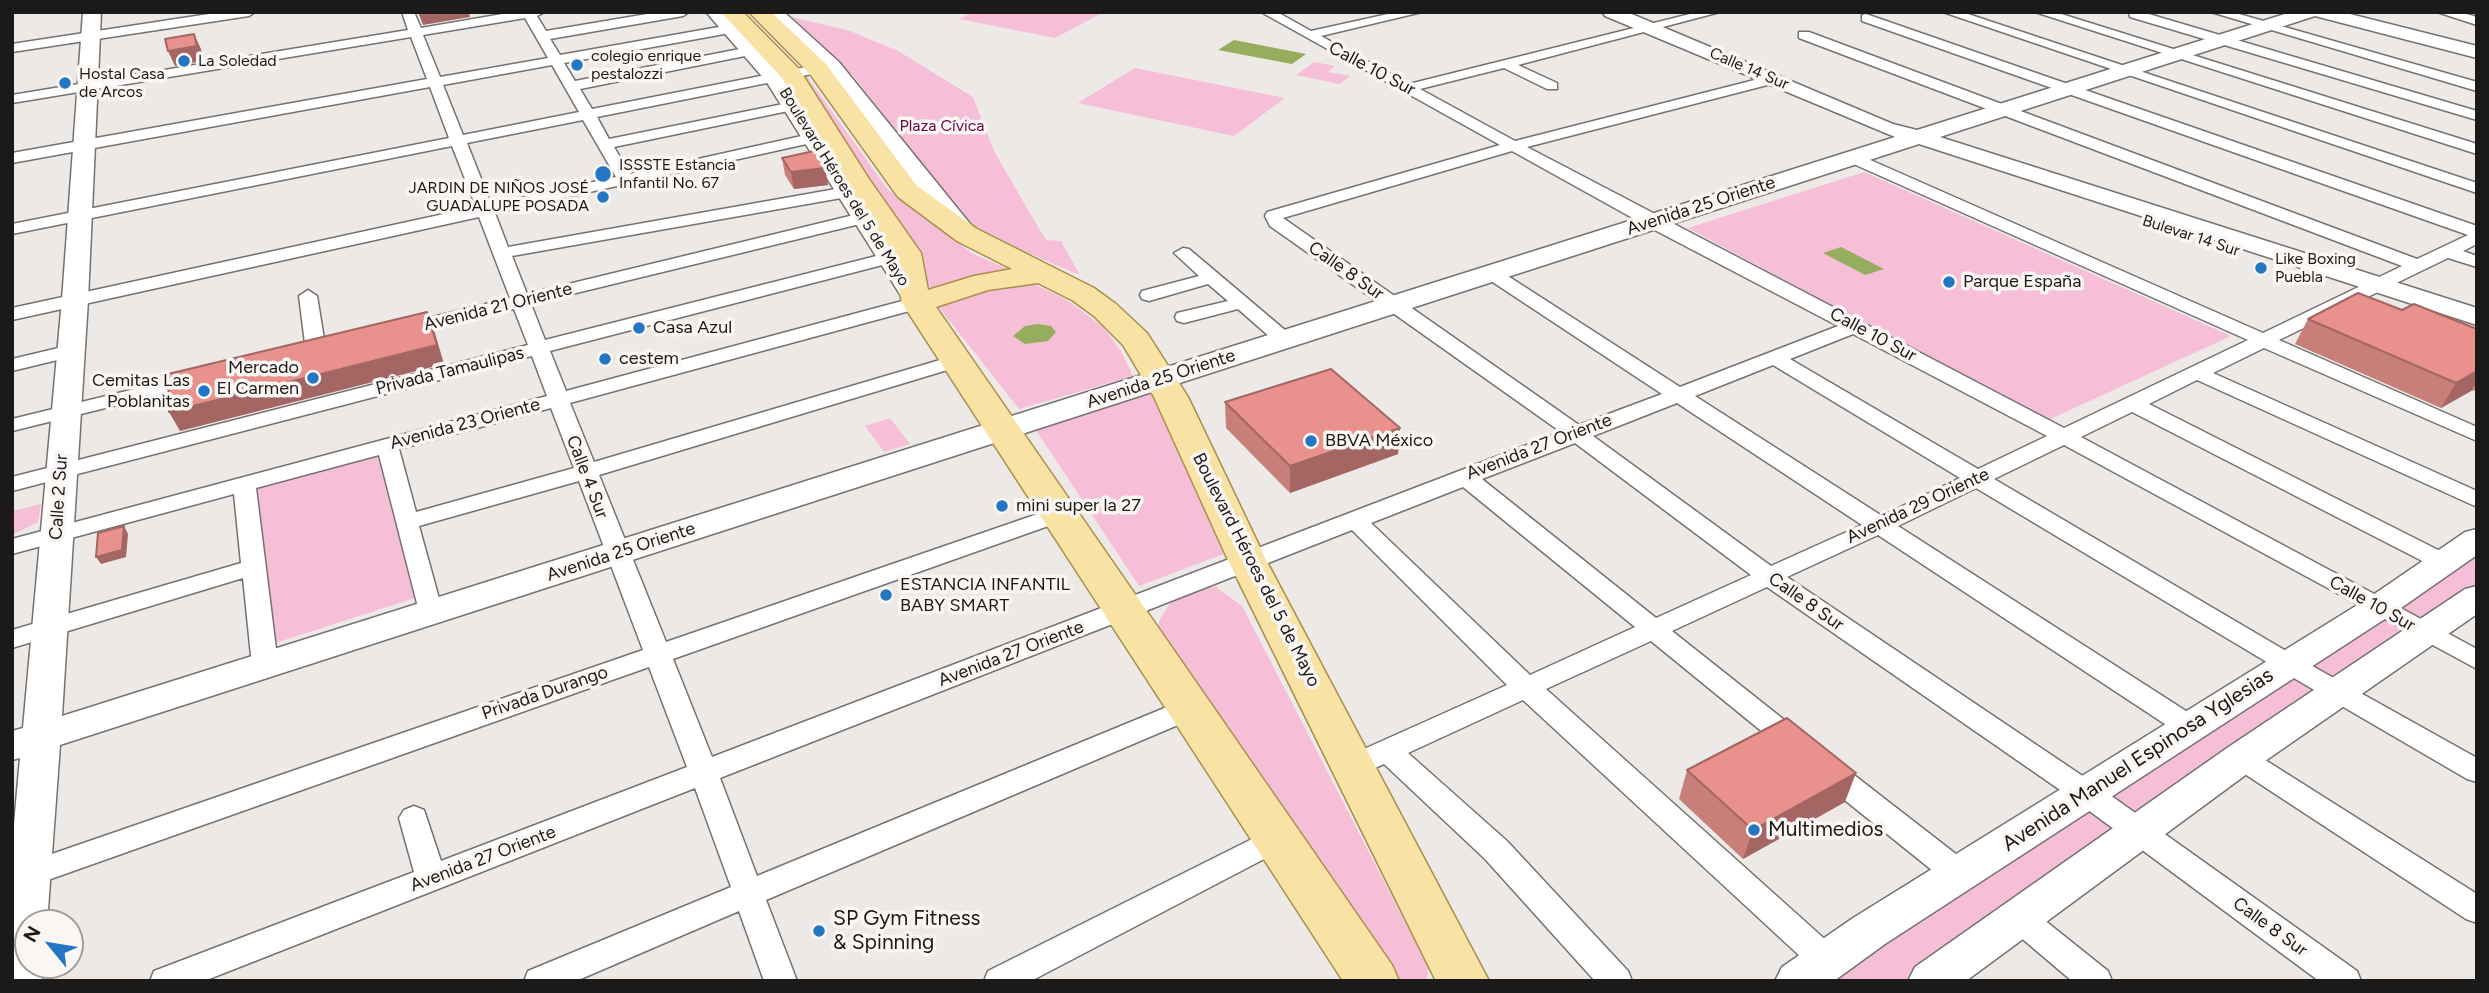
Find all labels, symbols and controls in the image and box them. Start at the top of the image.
street label: Calle 10 Sur [1325,37,1419,101]
street label: Calle 14 Sur [1707,44,1791,94]
place label: colegio enrique pestalozzi [591,46,701,84]
place label: La Soledad [198,51,277,71]
marker: La Soledad [176,53,192,69]
marker: colegio enrique pestalozzi [569,57,585,73]
place label: Hostal Casa de Arcos [79,64,165,102]
marker: Hostal Casa de Arcos [57,75,73,91]
street label: Boulevard Héroes del 5 de Mayo [775,84,913,290]
park label: Plaza Cívica [899,116,985,136]
place label: ISSSTE Estancia Infantil No. 67 [619,155,736,193]
marker: ISSSTE Estancia Infantil No. 67 [593,164,613,184]
street label: Avenida 25 Oriente [1624,172,1778,240]
place label: JARDIN DE NIÑOS JOSÉ GUADALUPE POSADA [409,178,589,216]
marker: JARDIN DE NIÑOS JOSÉ GUADALUPE POSADA [595,189,611,205]
street label: Bulevar 14 Sur [2140,211,2242,261]
street label: Calle 8 Sur [1304,237,1388,305]
place label: Like Boxing Puebla [2275,249,2356,287]
marker: Like Boxing Puebla [2253,260,2269,276]
place label: Parque España [1963,271,2081,293]
marker: Parque España [1941,274,1957,290]
street label: Avenida 21 Oriente [422,278,574,336]
street label: Calle 10 Sur [1826,303,1920,367]
place label: Casa Azul [653,317,732,339]
marker: Casa Azul [631,320,647,336]
street label: Privada Tamaulipas [374,342,526,400]
street label: Avenida 25 Oriente [1084,345,1238,413]
place label: cestem [619,348,679,370]
marker: cestem [597,351,613,367]
place label: Mercado El Carmen [217,357,299,400]
place label: Cemitas Las Poblanitas [92,370,190,412]
marker: Mercado El Carmen [305,370,321,386]
marker: Cemitas Las Poblanitas [196,383,212,399]
street label: Avenida 23 Oriente [388,394,542,454]
street label: Avenida 27 Oriente [1463,409,1615,485]
place label: BBVA México [1325,430,1433,452]
street label: Calle 4 Sur [561,432,613,522]
marker: BBVA México [1303,433,1319,449]
street label: Boulevard Héroes del 5 de Mayo [1188,450,1324,690]
street label: Calle 2 Sur [45,453,73,541]
street label: Avenida 29 Oriente [1843,464,1993,548]
place label: mini super la 27 [1016,495,1141,517]
marker: mini super la 27 [994,498,1010,514]
street label: Avenida 25 Oriente [544,518,698,586]
street label: Calle 8 Sur [1764,568,1848,636]
street label: Calle 10 Sur [2325,572,2419,636]
place label: ESTANCIA INFANTIL BABY SMART [900,574,1070,616]
marker: ESTANCIA INFANTIL BABY SMART [878,587,894,603]
street label: Avenida 27 Oriente [935,616,1087,692]
street label: Privada Durango [479,661,611,725]
street label: Avenida Manuel Espinosa Yglesias [1998,663,2278,857]
place label: Multimedios [1768,817,1883,843]
street label: Avenida 27 Oriente [407,821,559,897]
marker: Multimedios [1746,822,1762,838]
street label: Calle 8 Sur [2228,893,2312,961]
place label: SP Gym Fitness & Spinning [833,906,980,956]
north arrow [14,909,84,979]
text: N [18,922,46,946]
marker: SP Gym Fitness & Spinning [811,923,827,939]

